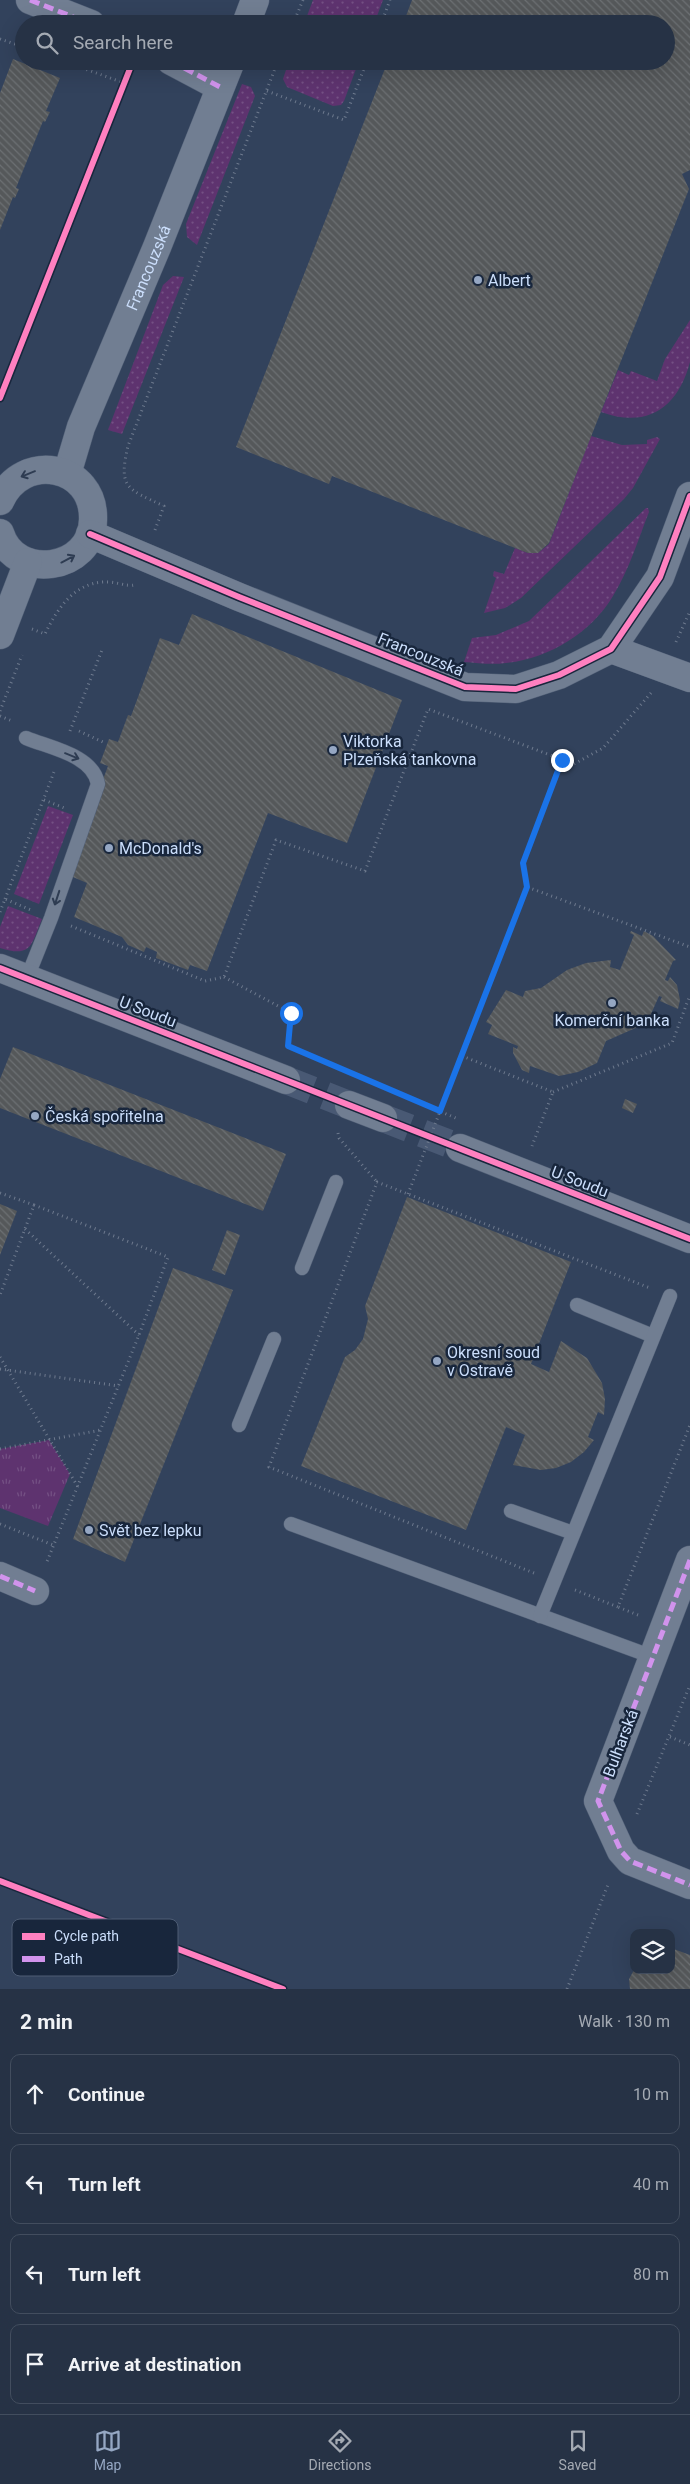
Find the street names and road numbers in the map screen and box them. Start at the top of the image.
street label: Francouzská [122,222,175,313]
street label: Francouzská [375,629,466,680]
street label: U Soudu [117,992,179,1031]
street label: U Soudu [549,1162,611,1201]
street label: Bulharská [599,1707,642,1780]

